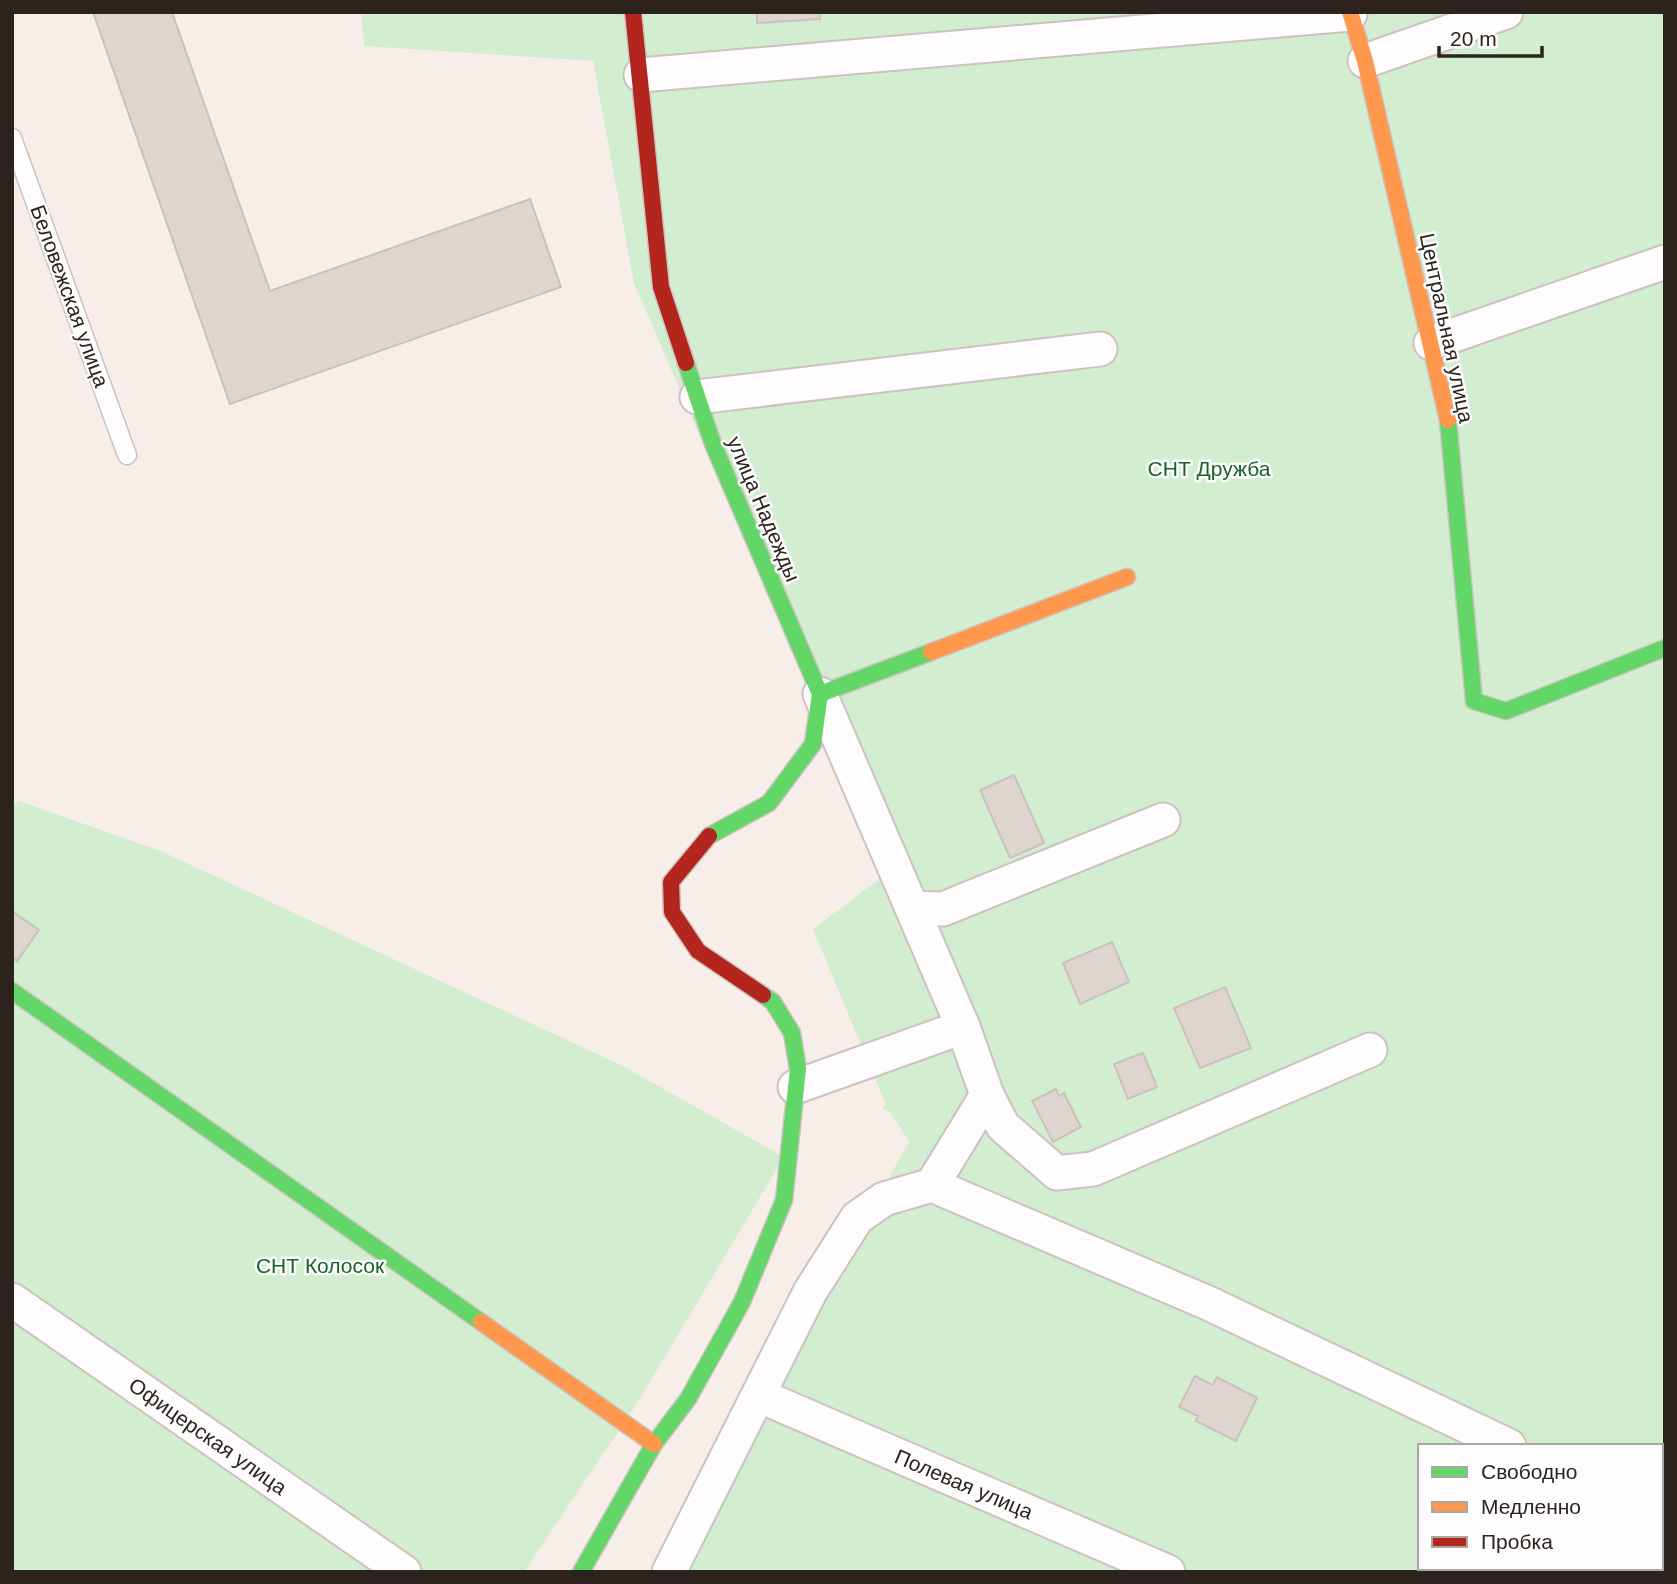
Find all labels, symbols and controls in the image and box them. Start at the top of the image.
scale bar [1439,14,1542,58]
text: 20 m [1450,27,1497,50]
street label: Беловежская улица [26,202,114,390]
street label: Центральная улица [1416,231,1478,425]
street label: улица Надежды [723,433,805,585]
park label: СНТ Дружба [1148,457,1271,480]
park label: СНТ Колосок [256,1254,385,1277]
street label: Офицерская улица [125,1373,292,1499]
legend [1418,1444,1663,1570]
street label: Полевая улица [891,1445,1037,1524]
text: Свободно [1481,1460,1578,1483]
text: Медленно [1481,1495,1581,1518]
text: Пробка [1481,1530,1553,1553]

